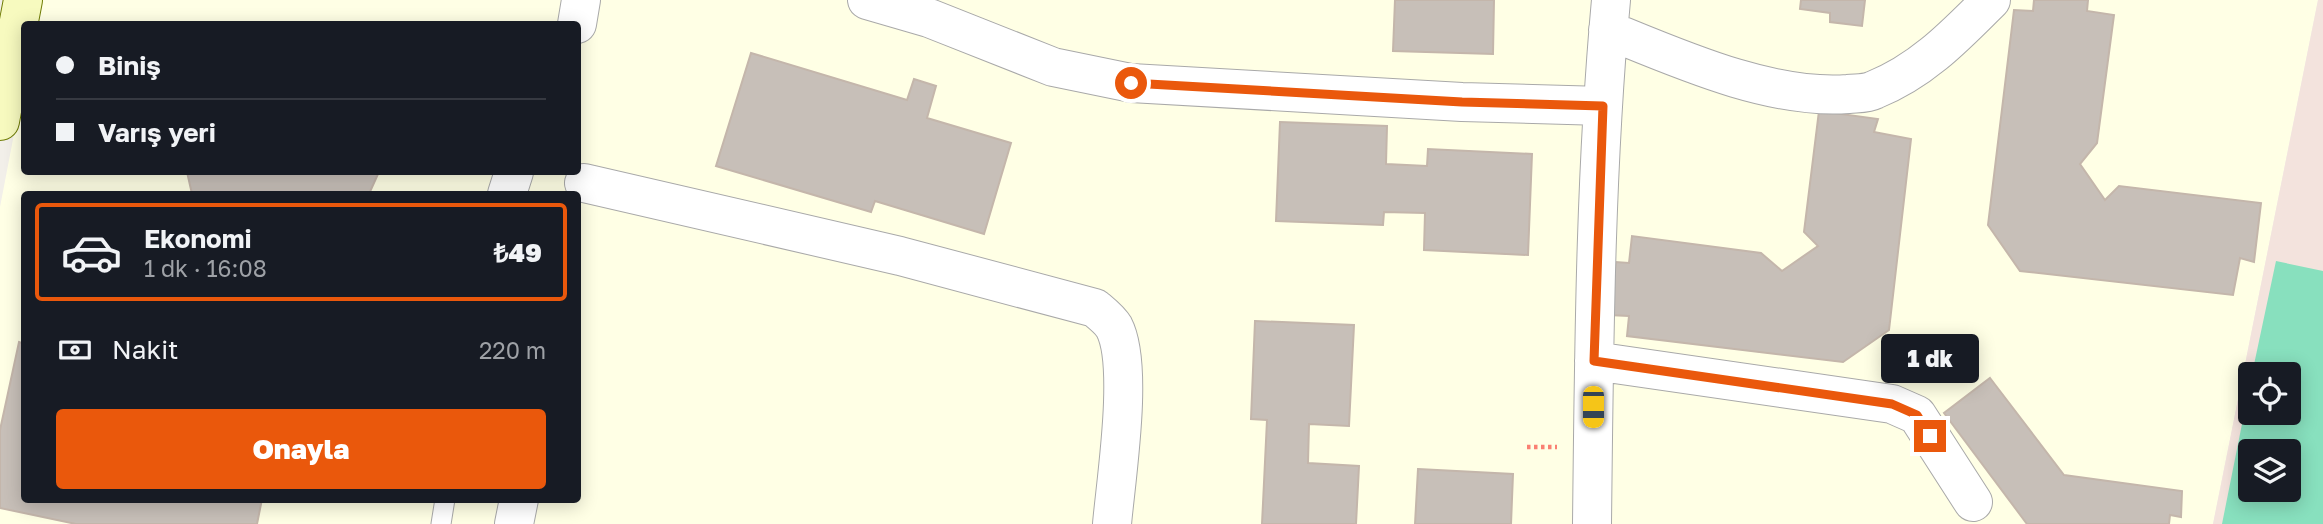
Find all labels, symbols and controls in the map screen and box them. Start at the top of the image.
text: Biniş [98,50,161,81]
route start [1115,67,1147,99]
text: Varış yeri [98,117,216,148]
icon: car [60,221,123,284]
text: Ekonomi [144,223,252,254]
text: ₺49 [494,237,542,268]
text: 1 dk · 16:08 [144,254,267,282]
icon: cash [56,331,94,369]
text: Nakit [112,334,179,365]
callout: 1 dk [1881,334,1979,384]
text: 220 m [479,336,546,364]
text: 1 dk [1907,344,1953,372]
map controls [2238,362,2301,502]
button: locate [2238,362,2301,425]
car [1583,386,1604,428]
button: Onayla [56,409,546,489]
route end [1914,420,1946,452]
button: layers [2238,439,2301,502]

